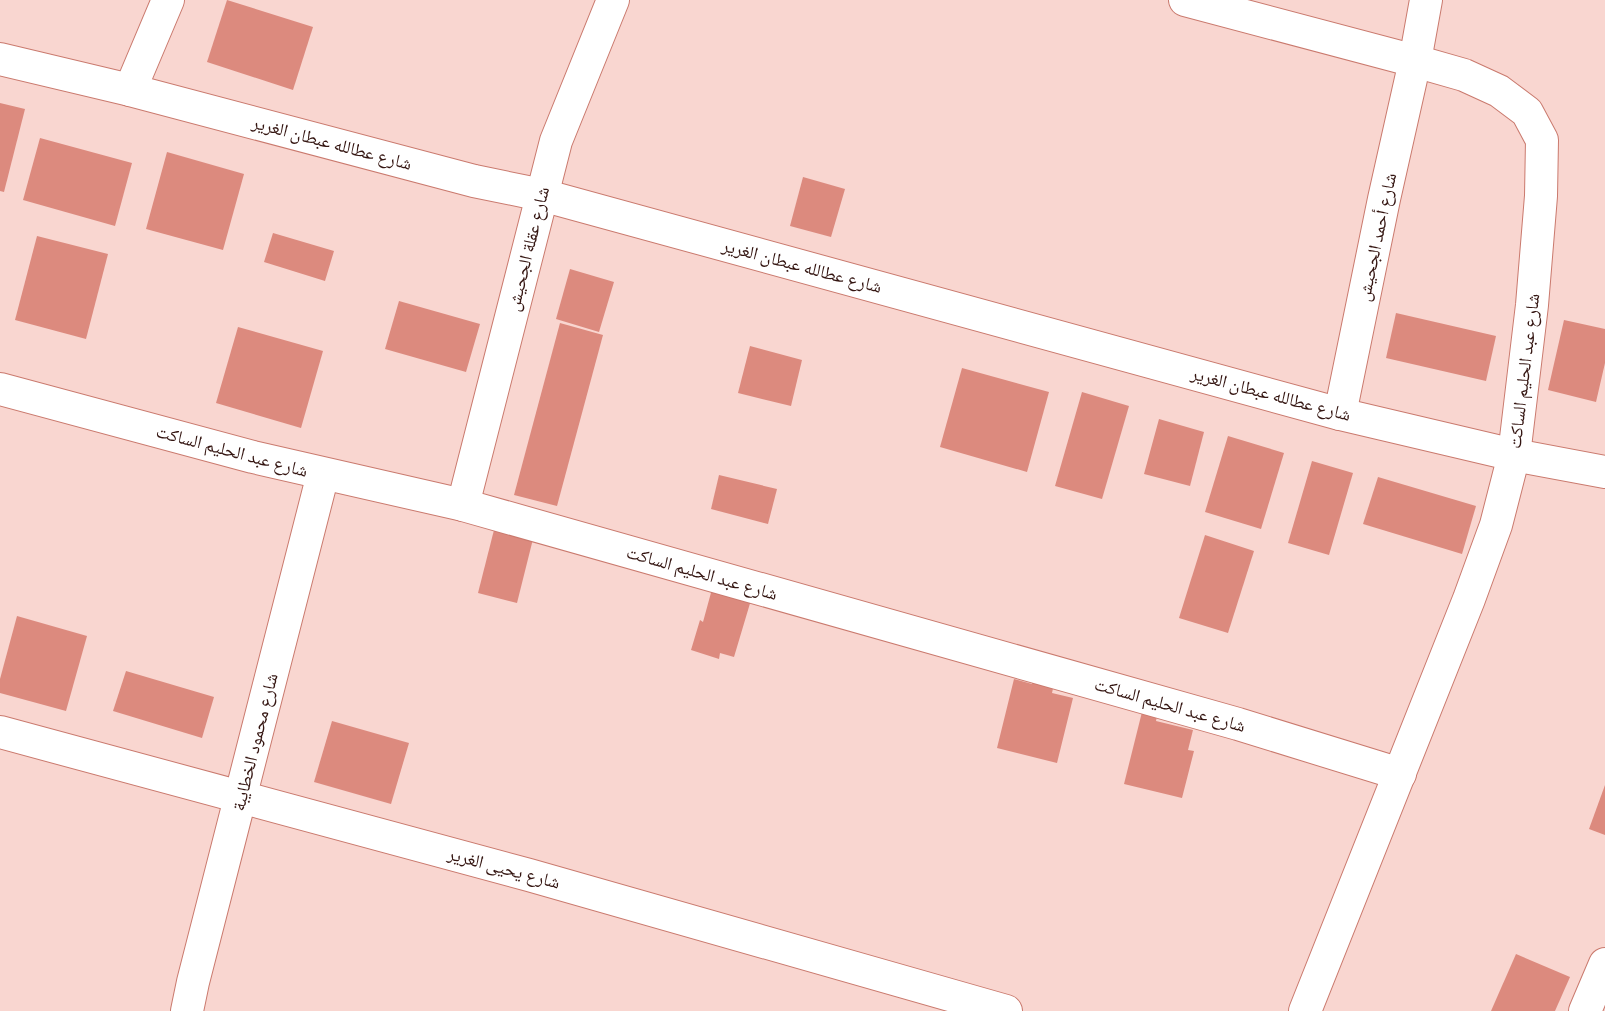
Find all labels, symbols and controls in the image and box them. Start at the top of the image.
street label: شارع عطالله عبطان الغرير [249,111,414,175]
street label: شارع أحمد الجحيش [1353,171,1401,303]
street label: شارع عقلة الجحيش [502,184,554,314]
street label: شارع عطالله عبطان الغرير [719,234,884,298]
street label: شارع عبد الحليم الساكت [1504,292,1545,450]
street label: شارع عطالله عبطان الغرير [1188,362,1353,426]
street label: شارع عبد الحليم الساكت [153,420,310,483]
street label: شارع عبد الحليم الساكت [624,541,780,606]
street label: شارع محمود الخطايبة [227,671,283,813]
street label: شارع عبد الحليم الساكت [1092,673,1248,738]
street label: شارع يحيى الغرير [444,842,563,894]

